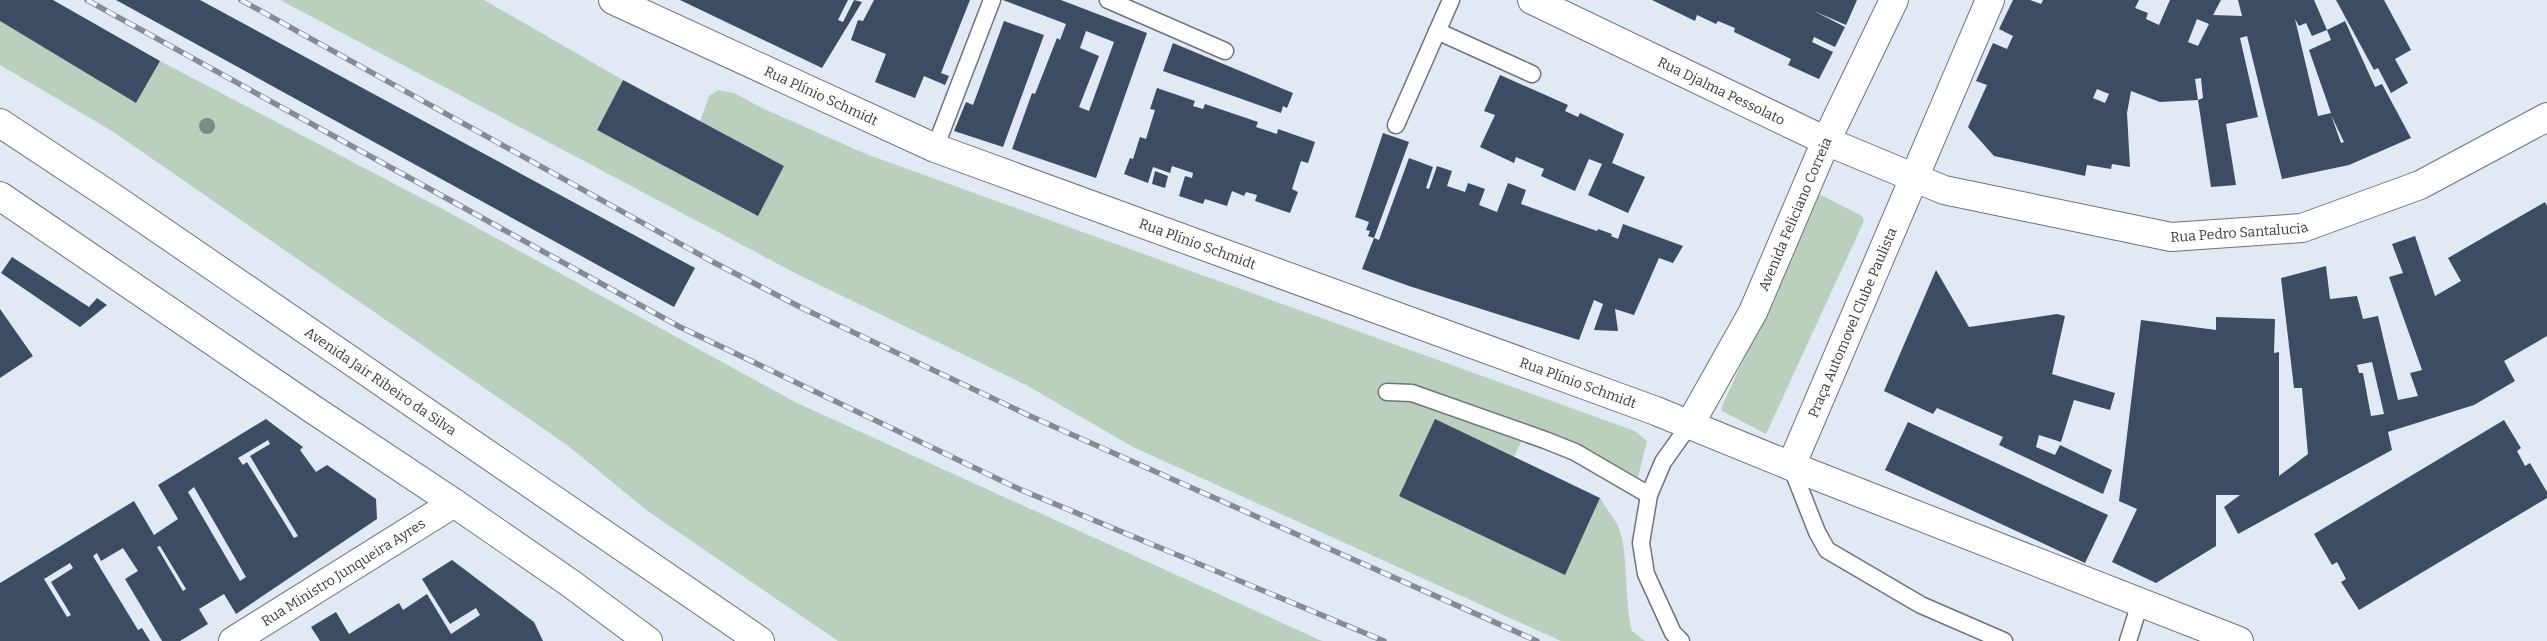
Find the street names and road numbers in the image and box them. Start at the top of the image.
street label: Rua Djalma Pessolato [1655,53,1788,129]
street label: Rua Plínio Schmidt [762,62,881,129]
street label: Avenida Feliciano Correia [1755,134,1835,293]
street label: Rua Plínio Schmidt [1137,215,1259,273]
street label: Rua Pedro Santalucia [2170,218,2311,246]
street label: Praça Automovel Clube Paulista [1804,225,1900,420]
street label: Avenida Jair Ribeiro da Silva [302,323,460,439]
street label: Rua Plínio Schmidt [1517,353,1639,412]
street label: Rua Ministro Junqueira Ayres [258,515,428,630]

